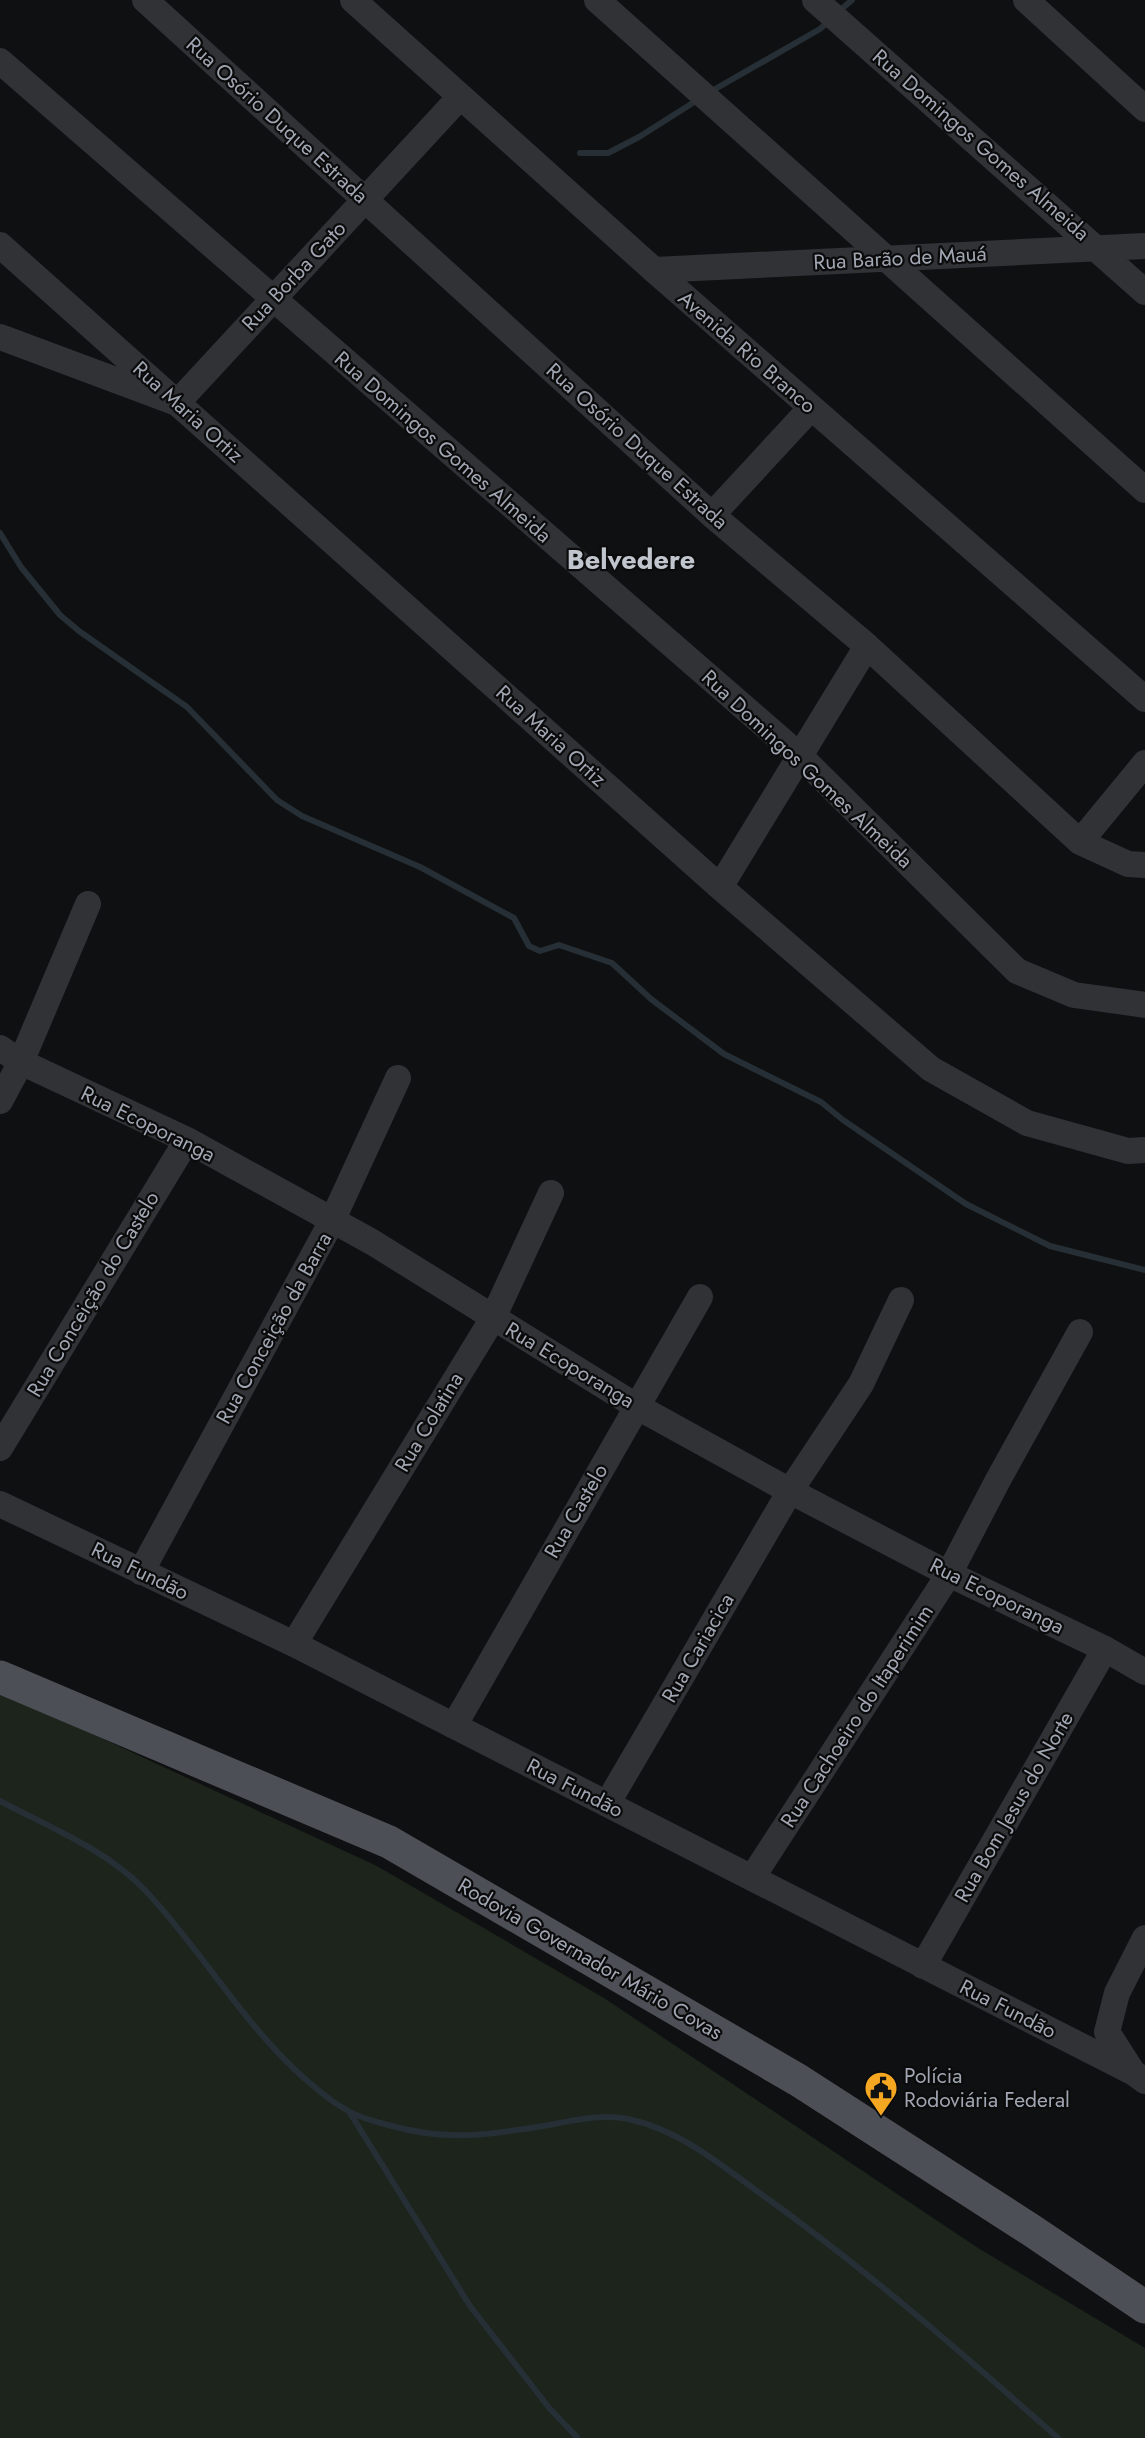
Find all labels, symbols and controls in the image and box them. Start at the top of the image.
street label: Rua Osório Duque Estrada [179,30,375,210]
street label: Rua Domingos Gomes Almeida [866,42,1096,248]
street label: Rua Borba Gato [235,214,353,338]
street label: Rua Barão de Mauá [813,238,987,278]
street label: Avenida Rio Branco [672,284,822,420]
street label: Rua Domingos Gomes Almeida [328,344,558,550]
street label: Rua Maria Ortiz [126,354,250,470]
street label: Rua Osório Duque Estrada [539,356,735,536]
district label: Belvedere [567,540,695,579]
street label: Rua Domingos Gomes Almeida [695,663,919,875]
street label: Rua Maria Ortiz [489,678,613,794]
street label: Rua Ecoporanga [76,1078,220,1170]
street label: Rua Conceição do Castelo [20,1185,166,1403]
street label: Rua Conceição da Barra [209,1227,339,1429]
street label: Rua Ecoporanga [500,1315,640,1415]
street label: Rua Colatina [387,1366,471,1478]
street label: Rua Castelo [537,1458,615,1564]
street label: Rua Fundão [86,1535,194,1607]
street label: Rua Ecoporanga [925,1550,1069,1642]
street label: Rua Cariacica [654,1588,742,1708]
street label: Rua Cachoeiro do Itaperimim [773,1598,941,1834]
street label: Rua Bom Jesus do Norte [947,1706,1081,1908]
street label: Rua Fundão [521,1751,629,1825]
street label: Rodovia Governador Mário Covas [452,1871,728,2047]
street label: Rua Fundão [954,1972,1062,2046]
place label: Polícia Rodoviária Federal [904,2061,1070,2115]
public building icon: Polícia Rodoviária Federal [863,2070,899,2117]

